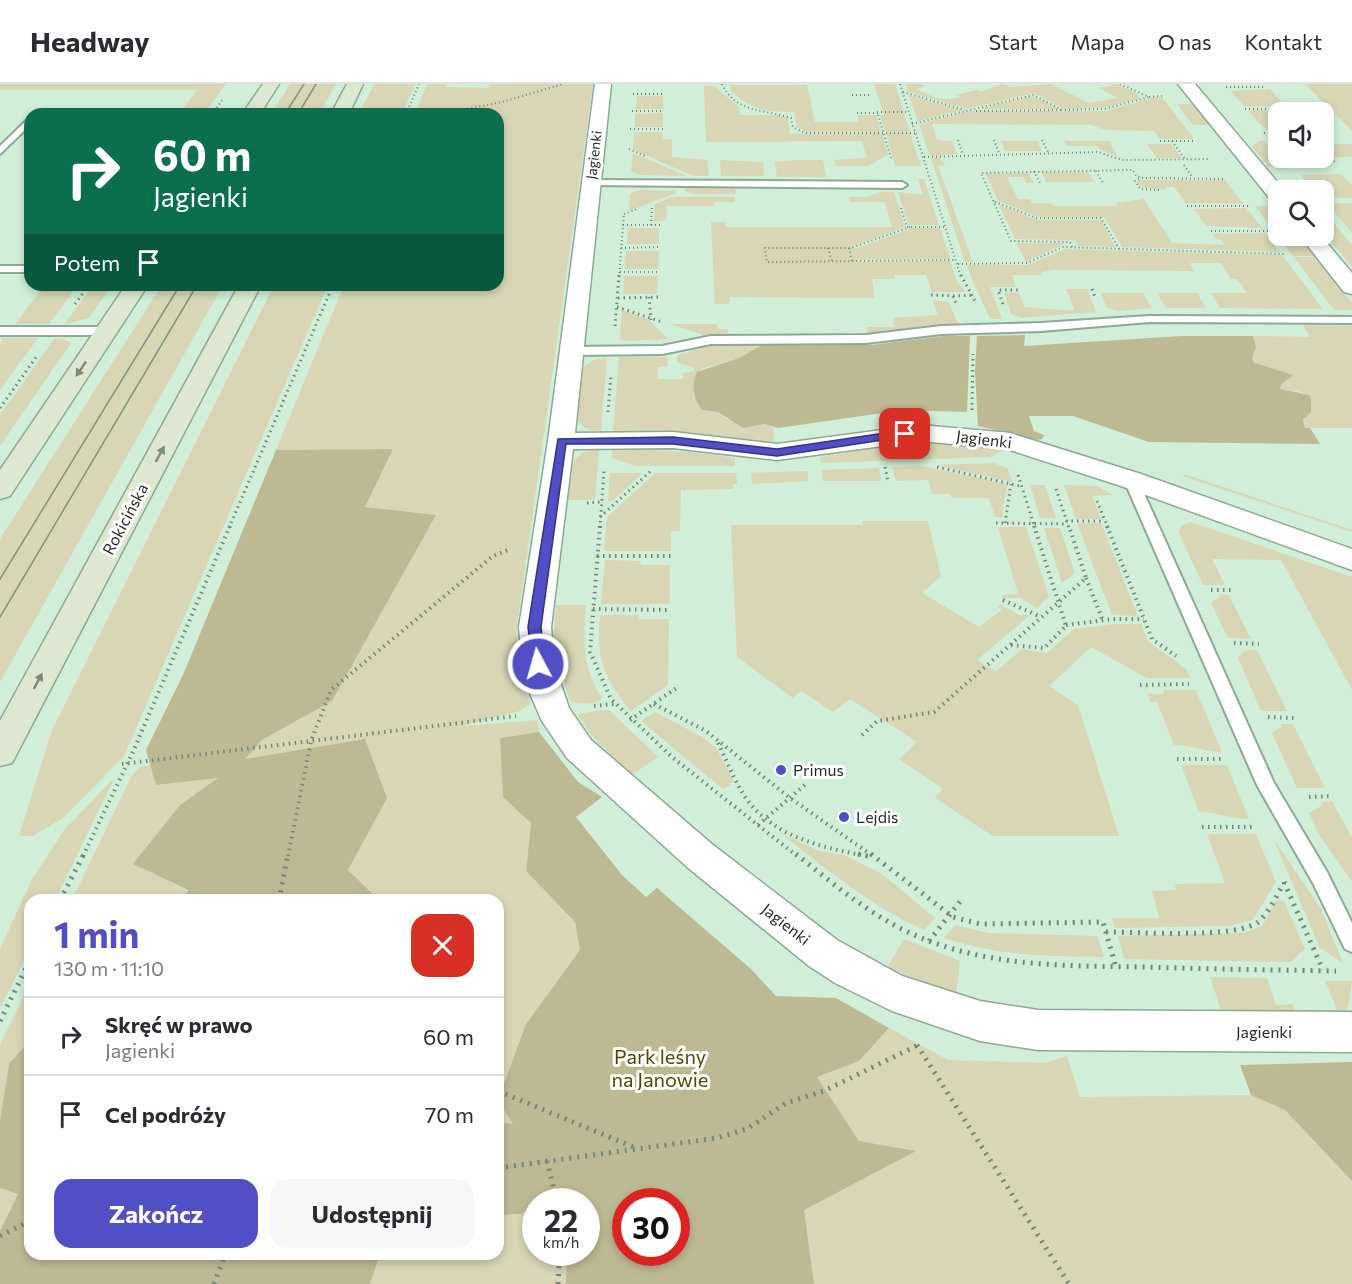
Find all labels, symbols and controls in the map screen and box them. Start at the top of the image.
text: Headway [30,24,150,58]
text: Start [989,29,1037,54]
text: Mapa [1070,29,1125,54]
text: O nas [1158,29,1211,54]
text: Kontakt [1244,29,1322,54]
map controls [1268,102,1334,246]
button: sound [1268,102,1334,168]
text: 60 m [153,128,252,180]
street label: Jagienki [582,129,605,180]
icon: right [54,132,132,210]
text: Jagienki [153,180,248,213]
button: search [1268,180,1334,246]
icon: arrive [132,246,165,279]
text: Potem [54,249,120,276]
one-way arrow [75,360,87,376]
pin [879,408,930,459]
icon: arrive [888,417,921,450]
street label: Jagienki [955,426,1013,451]
one-way arrow [155,445,165,462]
street label: Rokicińska [98,480,151,558]
position arrow [506,632,570,696]
one-way arrow [33,672,43,689]
place label: Primus [793,760,844,779]
marker: Primus [774,763,788,777]
place label: Lejdis [856,807,898,826]
marker: Lejdis [837,810,851,824]
street label: Jagienki [758,899,814,948]
text: 1 min [54,911,139,955]
button: close [411,914,474,977]
text: 130 m · 11:10 [54,956,164,980]
text: Skręć w prawo [105,1011,253,1038]
icon: right [54,1020,87,1053]
street label: Jagienki [1236,1022,1292,1041]
text: 60 m [423,1023,474,1050]
text: Jagienki [105,1038,175,1062]
park label: Park leśny na Janowie [612,1044,708,1091]
icon: arrive [54,1098,87,1131]
text: Cel podróży [105,1101,226,1128]
text: 70 m [425,1101,474,1128]
button: Zakończ [54,1179,258,1248]
button: Udostępnij [270,1179,474,1248]
speed limit sign: 30 [612,1188,690,1266]
text: 22 [544,1201,578,1238]
text: km/h [543,1233,579,1251]

